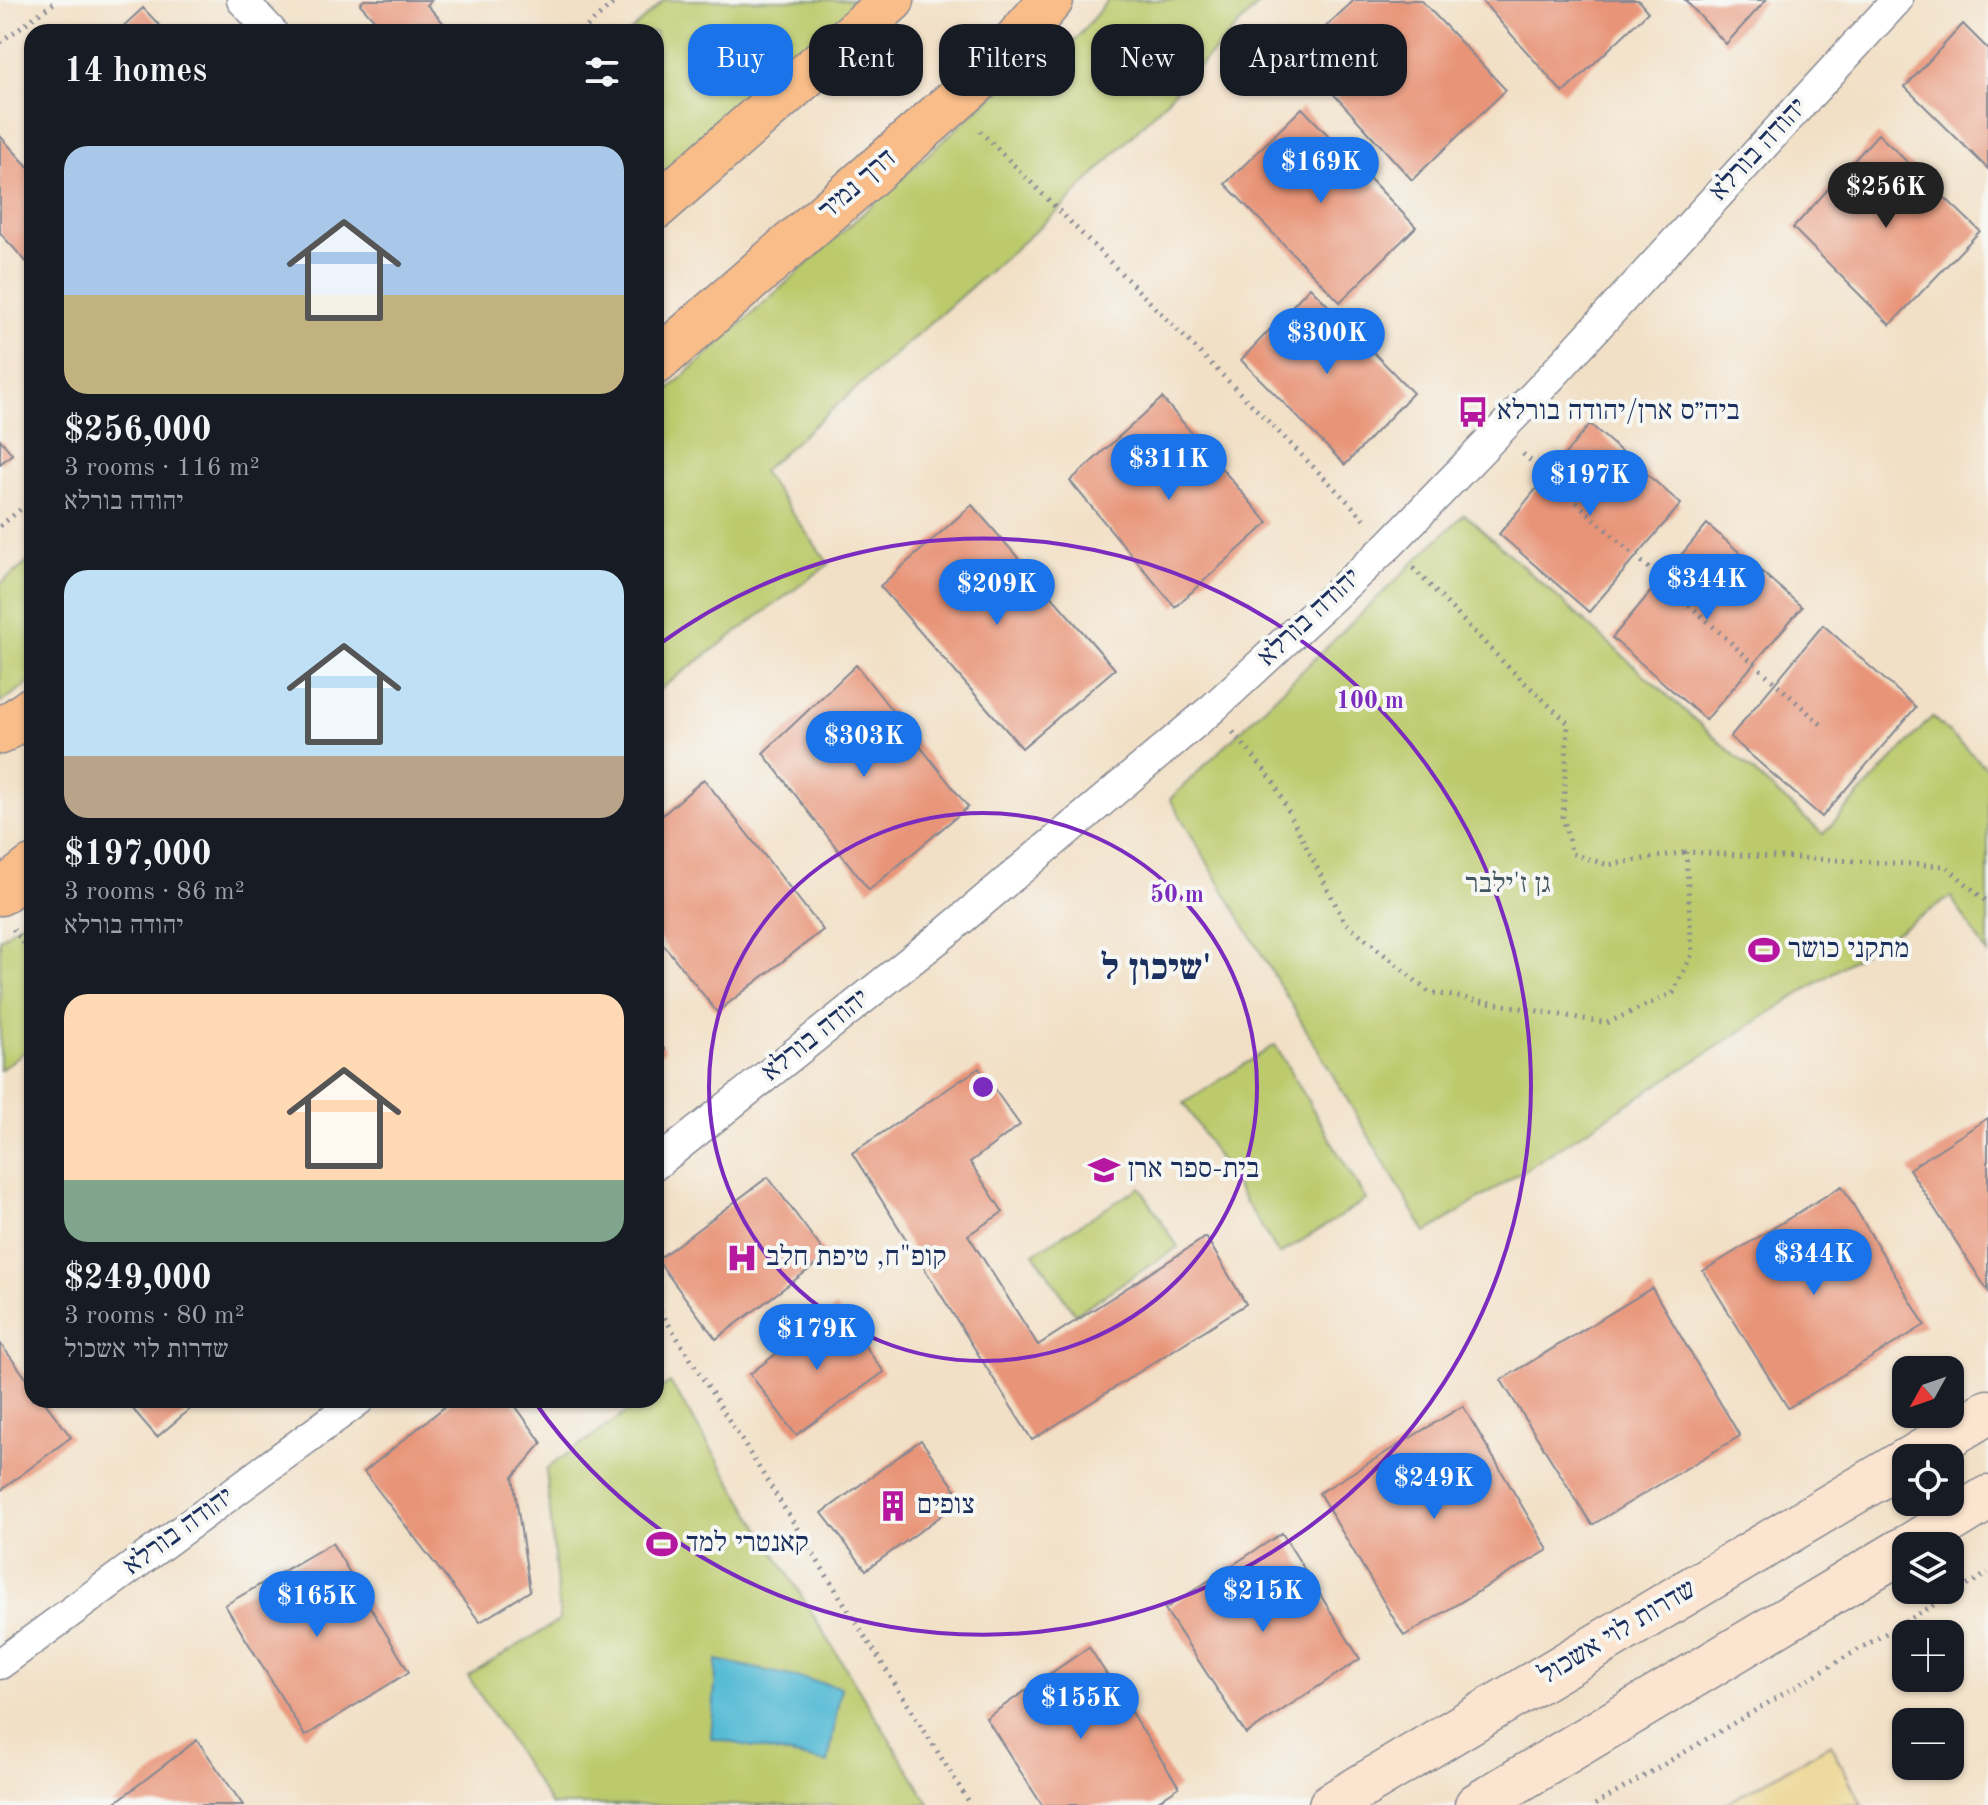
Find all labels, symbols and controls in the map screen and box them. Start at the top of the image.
chip: Buy [688,24,793,96]
chip: Rent [809,24,923,96]
chip: Filters [939,24,1075,96]
chip: New [1091,24,1204,96]
chip: Apartment [1220,24,1407,96]
icon: filters [580,50,624,94]
text: 14 homes [64,55,207,89]
street label: יהודה בורלא [1703,92,1813,207]
pin: $169K [1265,137,1377,205]
street label: דרך נמיר [814,144,902,226]
text: $169K [1281,150,1361,176]
pin: $256K [1830,162,1942,230]
text: $256K [1846,175,1926,201]
icon: home [272,198,416,342]
pin: $300K [1271,308,1383,376]
text: $300K [1287,321,1367,347]
bus stop icon: ביה״ס ארן/יהודה בורלא [1456,395,1490,429]
place label: ביה״ס ארן/יהודה בורלא [1497,396,1740,426]
text: $256,000 [64,414,212,448]
pin: $311K [1113,434,1225,502]
text: $311K [1129,447,1209,473]
pin: $197K [1534,450,1646,518]
text: 3 rooms · 116 m² [64,455,260,481]
text: $197K [1550,463,1630,489]
text: יהודה בורלא [64,489,183,515]
pin: $344K [1651,554,1763,622]
pin: $209K [941,559,1053,627]
street label: יהודה בורלא [1252,562,1367,672]
text: $344K [1667,567,1747,593]
text: $209K [957,572,1037,598]
icon: home [272,622,416,766]
text: 100 m [1336,690,1404,714]
pin: $303K [808,711,920,779]
text: $303K [824,724,904,750]
text: $197,000 [64,838,212,872]
park label: גן ז'ילבר [1465,869,1551,899]
text: 3 rooms · 86 m² [64,879,245,905]
text: 50 m [1150,883,1204,908]
text: יהודה בורלא [64,913,183,939]
sports icon: מתקני כושר [1747,933,1781,967]
place label: מתקני כושר [1788,936,1909,964]
district label: שיכון ל' [1101,950,1211,988]
street label: יהודה בורלא [756,983,875,1087]
icon: home [272,1046,416,1190]
centre of rings [969,1073,997,1101]
school or university icon: בית-ספר ארן [1087,1153,1121,1187]
place label: בית-ספר ארן [1128,1156,1259,1184]
pin: $344K [1758,1229,1870,1297]
hospital icon: קופ"ח, טיפת חלב [725,1241,759,1275]
place label: קופ"ח, טיפת חלב [766,1242,947,1272]
text: $344K [1774,1242,1854,1268]
text: $249,000 [64,1262,212,1296]
text: 3 rooms · 80 m² [64,1303,245,1329]
pin: $179K [761,1304,873,1372]
text: $179K [777,1317,857,1343]
text: שדרות לוי אשכול [64,1337,229,1363]
north arrow [1892,1356,1964,1428]
map controls [1892,1356,1964,1780]
button: locate [1892,1444,1964,1516]
pin: $249K [1378,1453,1490,1521]
text: $249K [1394,1466,1474,1492]
street label: יהודה בורלא [118,1481,239,1581]
building icon: צופים [876,1489,910,1523]
place label: צופים [917,1492,975,1520]
sports icon: קאנטרי למד [645,1527,679,1561]
place label: קאנטרי למד [686,1528,809,1558]
button: layers [1892,1532,1964,1604]
pin: $215K [1207,1566,1319,1634]
pin: $165K [261,1571,373,1639]
street label: שדרות לוי אשכול [1534,1574,1701,1691]
text: $215K [1223,1579,1303,1605]
text: $165K [277,1584,357,1610]
button: + [1892,1620,1964,1692]
pin: $155K [1025,1673,1137,1741]
text: $155K [1041,1686,1121,1712]
button: − [1892,1708,1964,1780]

